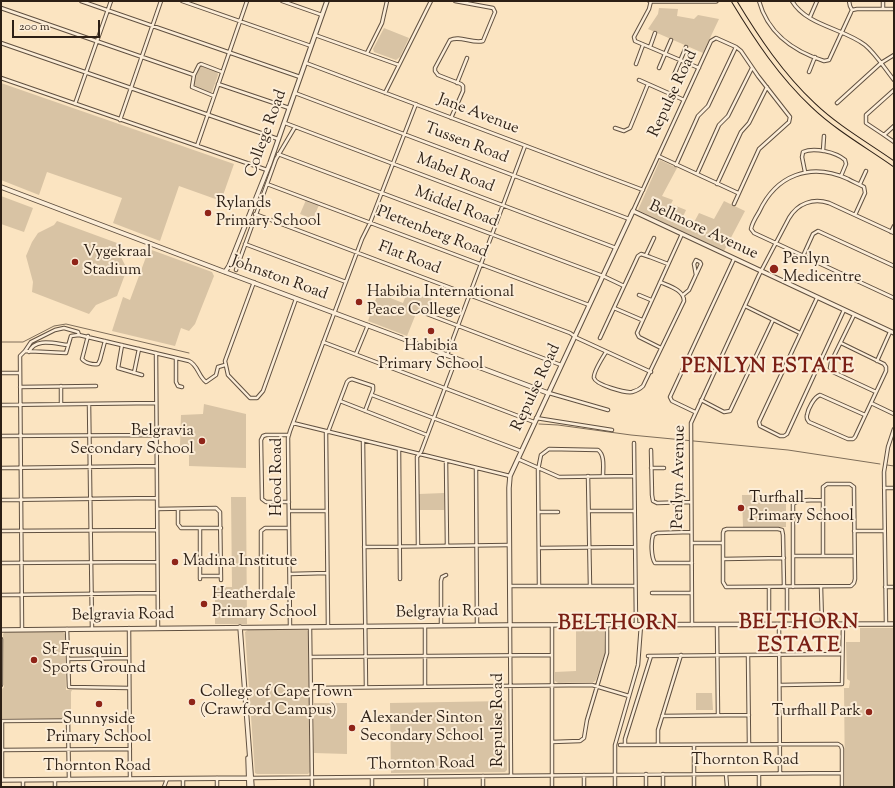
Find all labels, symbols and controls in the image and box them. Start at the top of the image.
scale bar [14,12,102,38]
text: 200 m [19,18,50,36]
street label: Repulse Road [645,47,703,141]
street label: College Road [242,88,292,180]
street label: Jane Avenue [435,91,521,139]
street label: Tussen Road [422,119,510,169]
street label: Mabel Road [413,150,497,198]
street label: Middel Road [411,183,501,233]
place label: Rylands Primary School [216,194,321,232]
street label: Bellmore Avenue [645,197,761,265]
street label: Plettenberg Road [374,203,490,263]
marker: Rylands Primary School [203,208,213,218]
street label: Flat Road [375,238,443,280]
place label: Vygekraal Stadium [83,243,151,281]
place label: Penlyn Medicentre [783,250,861,288]
street label: Johnston Road [228,253,330,305]
marker: Vygekraal Stadium [70,257,80,267]
marker: Penlyn Medicentre [768,263,780,275]
place label: Habibia International Peace College [367,283,514,321]
marker: Habibia International Peace College [354,297,364,307]
marker: Habibia Primary School [426,326,436,336]
place label: Habibia Primary School [379,337,483,375]
street label: Repulse Road [508,341,566,435]
district label: PENLYN ESTATE [681,357,855,381]
place label: Belgravia Secondary School [70,422,194,460]
street label: Penlyn Avenue [669,425,691,529]
marker: Belgravia Secondary School [197,436,207,446]
street label: Hood Road [268,438,288,516]
place label: Turfhall Primary School [749,489,854,527]
marker: Turfhall Primary School [736,503,746,513]
place label: Madina Institute [183,552,297,572]
marker: Madina Institute [170,557,180,567]
place label: Heatherdale Primary School [212,585,317,623]
marker: Heatherdale Primary School [199,599,209,609]
street label: Belgravia Road [396,603,498,623]
street label: Belgravia Road [72,606,174,626]
district label: BELTHORN ESTATE [739,613,859,660]
district label: BELTHORN [558,614,678,638]
place label: St Frusquin Sports Ground [42,641,146,679]
marker: St Frusquin Sports Ground [29,655,39,665]
street label: Repulse Road [489,673,509,767]
place label: College of Cape Town (Crawford Campus) [200,683,353,721]
marker: College of Cape Town (Crawford Campus) [187,697,197,707]
marker: Sunnyside Primary School [94,699,104,709]
place label: Turfhall Park [772,702,861,722]
marker: Turfhall Park [864,707,874,717]
place label: Alexander Sinton Secondary School [360,709,484,747]
place label: Sunnyside Primary School [47,710,151,748]
marker: Alexander Sinton Secondary School [347,723,357,733]
street label: Thornton Road [691,751,799,771]
street label: Thornton Road [367,754,475,776]
street label: Thornton Road [43,757,151,777]

